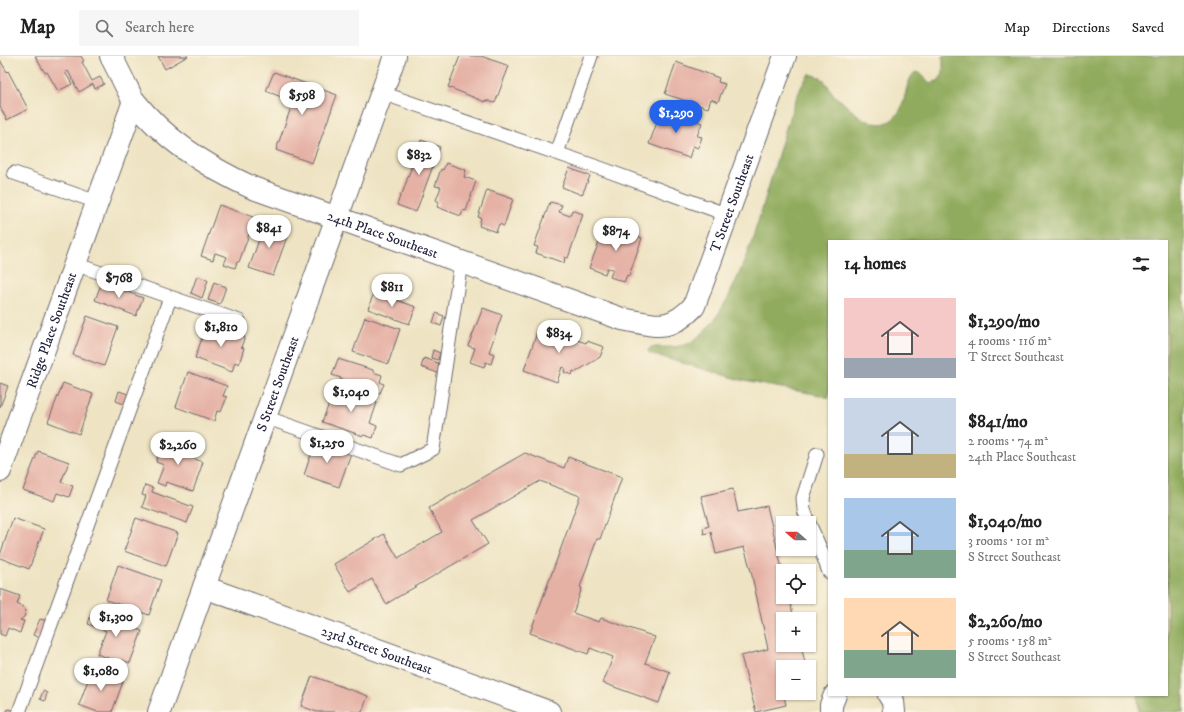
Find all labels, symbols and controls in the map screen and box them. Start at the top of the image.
search box [79,10,359,46]
text: Map [20,16,55,39]
icon: search [93,17,115,39]
text: Search here [125,18,194,37]
text: Map [1004,19,1030,37]
text: Directions [1052,19,1110,37]
text: Saved [1132,19,1164,37]
pin: $598 [278,82,326,116]
text: $598 [289,87,315,103]
pin: $1,290 [643,100,709,134]
text: $1,290 [658,105,694,121]
pin: $832 [395,142,443,176]
text: $832 [407,147,431,163]
street label: T Street Southeast [706,151,759,255]
street label: 24th Place Southeast [325,207,441,263]
pin: $841 [245,215,293,249]
pin: $874 [592,218,640,252]
text: $841 [256,220,282,236]
text: $874 [602,223,630,239]
text: 14 homes [844,253,906,275]
icon: filters [1130,253,1152,275]
pin: $768 [95,265,143,299]
street label: Ridge Place Southeast [23,269,81,391]
text: $768 [105,270,133,286]
pin: $811 [368,274,416,308]
text: $811 [380,279,404,295]
text: $1,290/mo [968,311,1040,333]
pin: $1,810 [188,314,254,348]
icon: home [876,314,924,362]
text: $1,810 [204,319,238,335]
pin: $834 [535,320,583,354]
text: $834 [546,325,572,341]
street label: S Street Southeast [253,333,304,434]
text: 4 rooms · 116 m² [968,333,1051,349]
text: T Street Southeast [968,349,1064,365]
pin: $1,040 [318,379,384,413]
text: $1,040 [333,384,369,400]
text: $841/mo [968,411,1027,433]
icon: home [876,414,924,462]
pin: $1,250 [294,430,360,464]
pin: $2,260 [145,432,211,466]
text: 2 rooms · 74 m² [968,433,1048,449]
text: $1,250 [309,435,345,451]
text: $2,260 [159,437,197,453]
text: 24th Place Southeast [968,449,1076,465]
text: $1,040/mo [968,511,1042,533]
icon: home [876,514,924,562]
north arrow [776,516,816,556]
map controls [776,516,816,700]
text: 3 rooms · 101 m² [968,533,1049,549]
text: S Street Southeast [968,549,1061,565]
button: locate [776,564,816,604]
pin: $1,300 [83,604,149,638]
text: $1,300 [99,609,133,625]
text: $2,260/mo [968,611,1042,633]
button: + [776,612,816,652]
icon: home [876,614,924,662]
street label: 23rd Street Southeast [319,622,435,679]
text: 5 rooms · 158 m² [968,633,1052,649]
text: S Street Southeast [968,649,1061,665]
pin: $1,080 [68,658,134,692]
button: − [776,660,816,700]
text: $1,080 [83,663,119,679]

